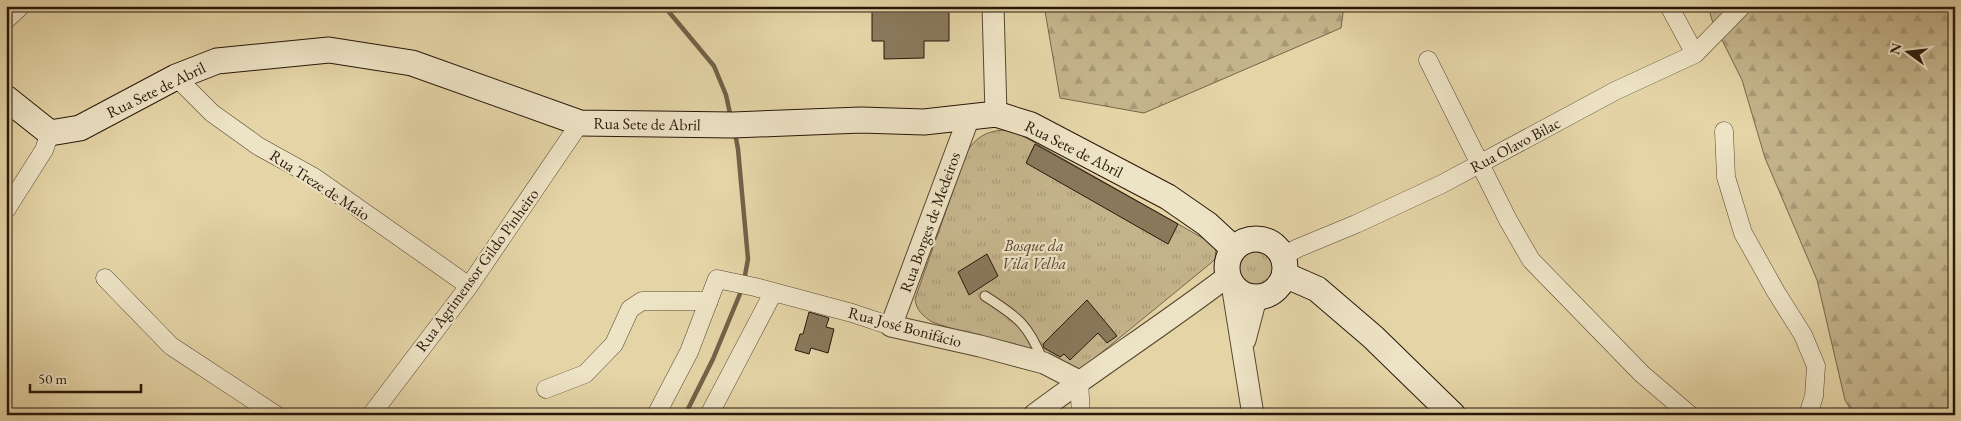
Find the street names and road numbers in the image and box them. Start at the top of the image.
street label: Rua Sete de Abril [103,57,209,123]
street label: Rua Olavo Bilac [1466,112,1564,178]
street label: Rua Sete de Abril [593,113,701,135]
street label: Rua Sete de Abril [1021,115,1127,183]
street label: Rua Treze de Maio [266,145,374,225]
street label: Rua Borges de Medeiros [895,149,965,295]
street label: Rua Agrimensor Gildo Pinheiro [411,184,543,356]
street label: Rua José Bonifácio [846,302,964,352]

